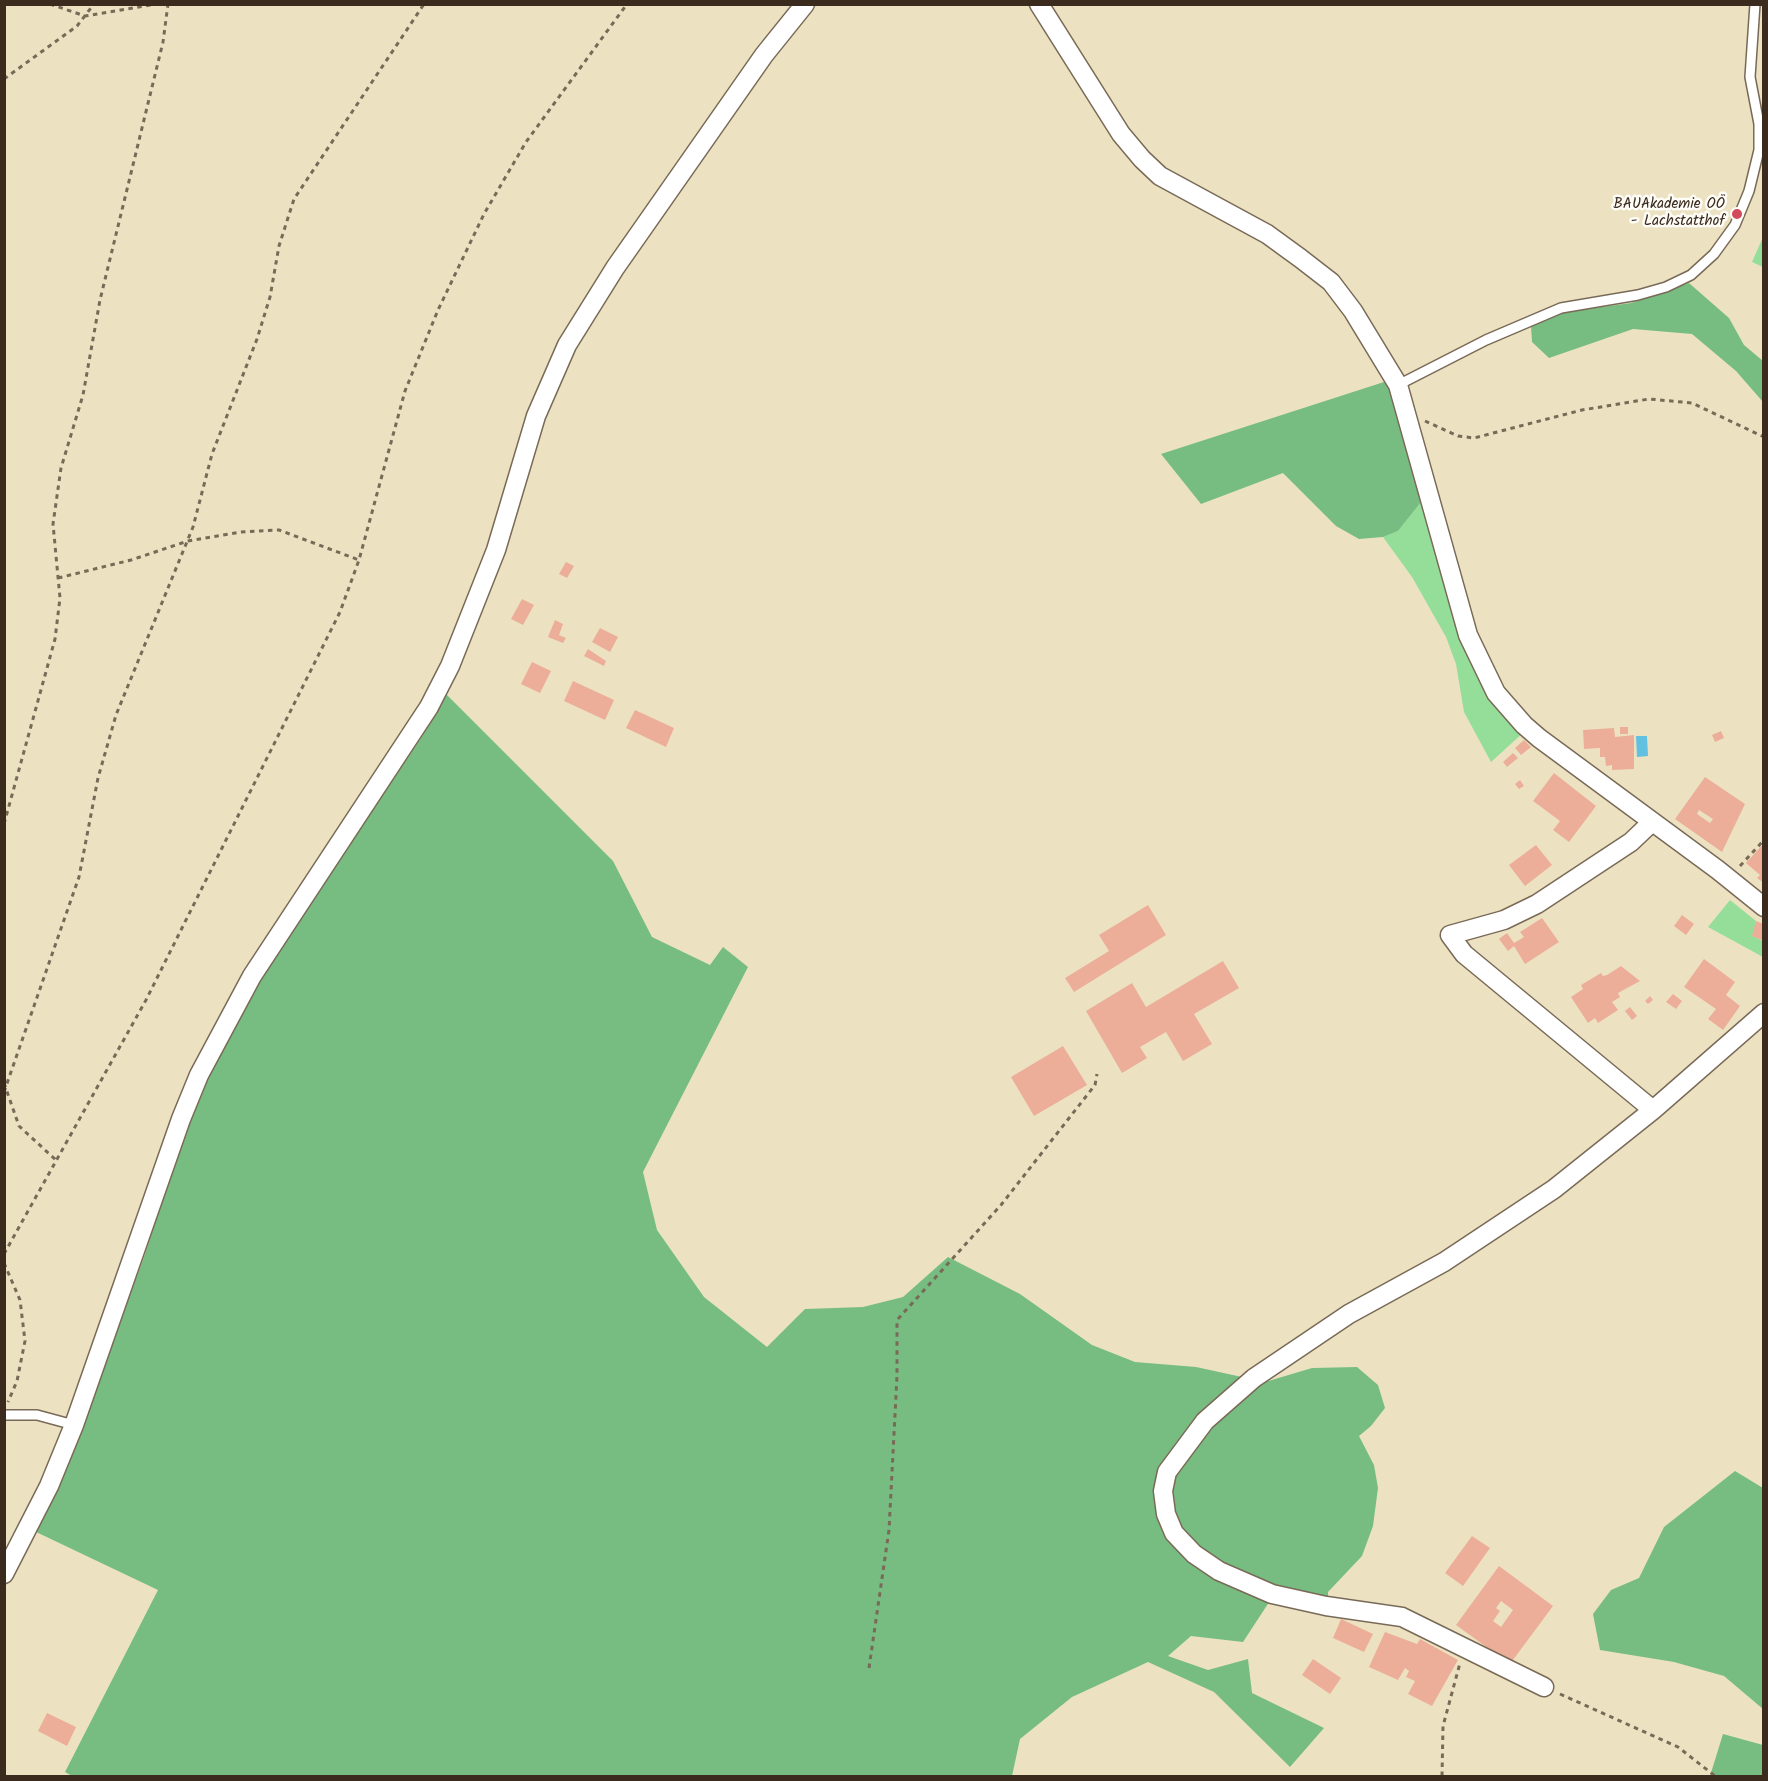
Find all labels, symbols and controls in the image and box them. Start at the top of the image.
place label: BAUAkademie OÖ - Lachstatthof [1613,196,1725,231]
marker: BAUAkademie OÖ - Lachstatthof [1730,207,1744,221]

